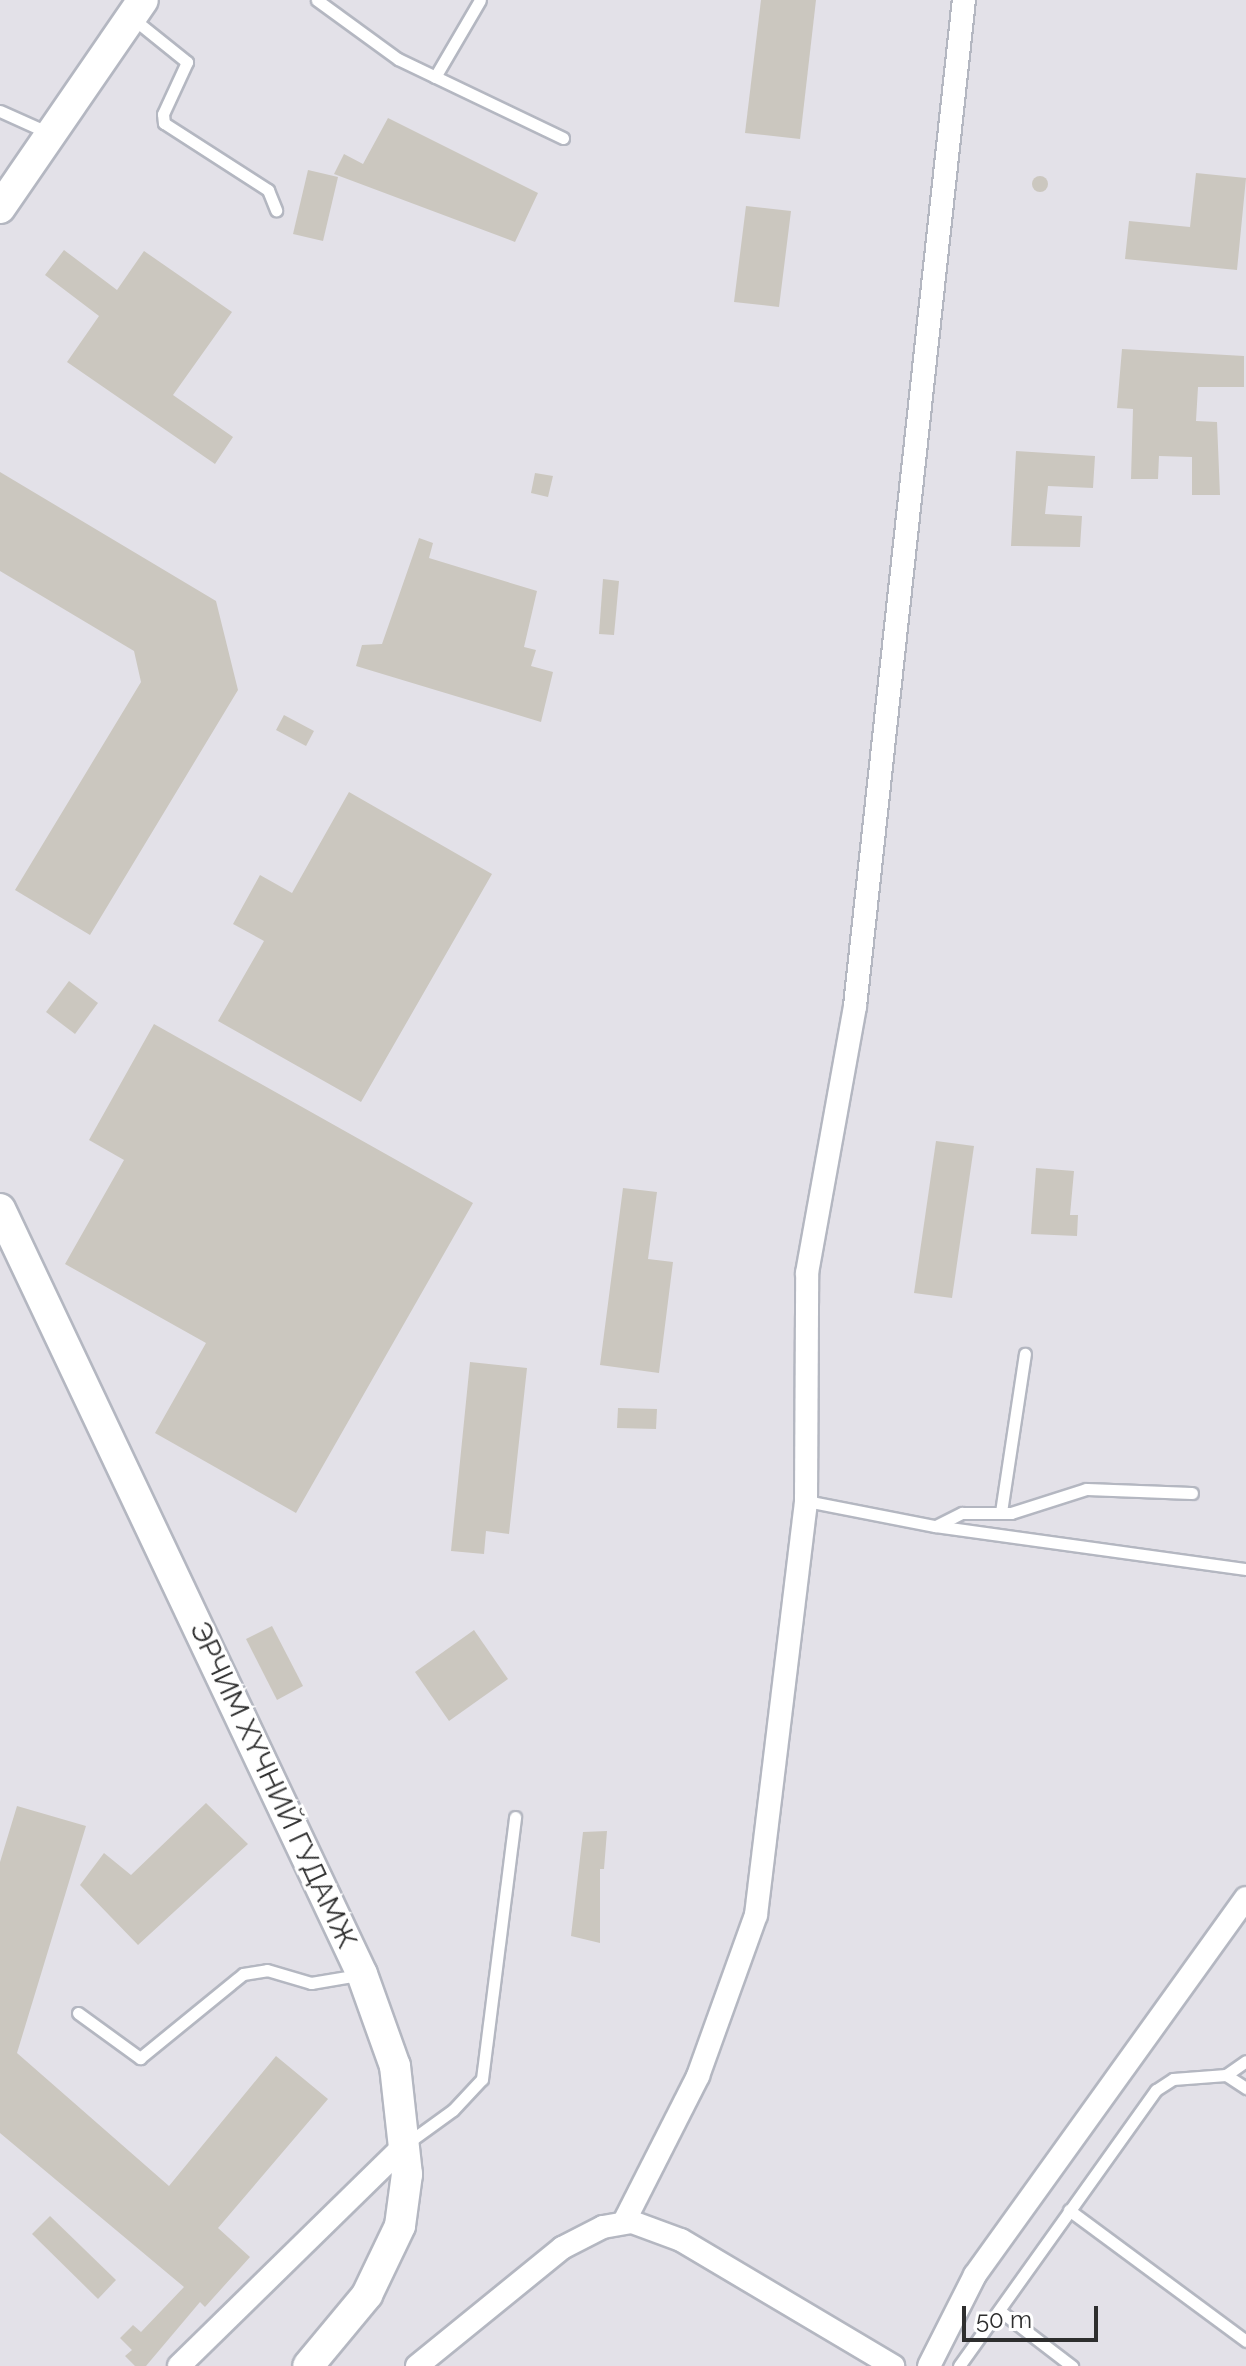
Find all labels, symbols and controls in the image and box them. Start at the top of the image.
street label: ЭРЧИМ ХҮЧНИЙ ГУДАМЖ [182,1616,364,1954]
scale bar [966,2290,1102,2340]
text: 50 m [976,2305,1032,2334]

